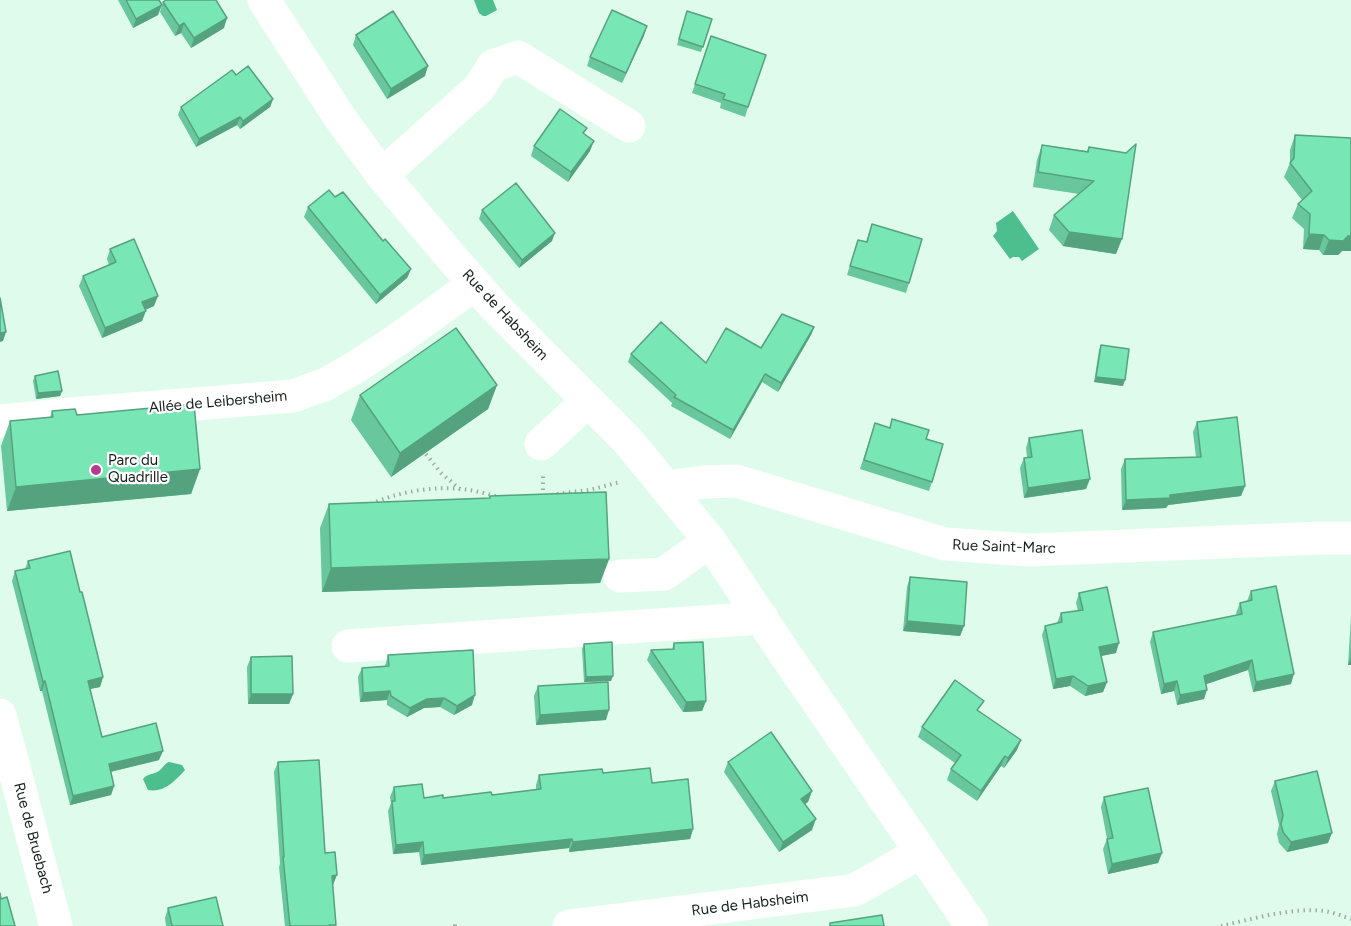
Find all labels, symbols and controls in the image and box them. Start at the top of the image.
street label: Rue de Habsheim [458,266,552,364]
street label: Allée de Leibersheim [148,387,288,417]
place label: Parc du Quadrille [108,452,168,487]
marker: Parc du Quadrille [89,463,103,477]
street label: Rue Saint-Marc [952,536,1056,558]
street label: Rue de Bruebach [10,781,56,895]
street label: Rue de Habsheim [690,888,810,920]

